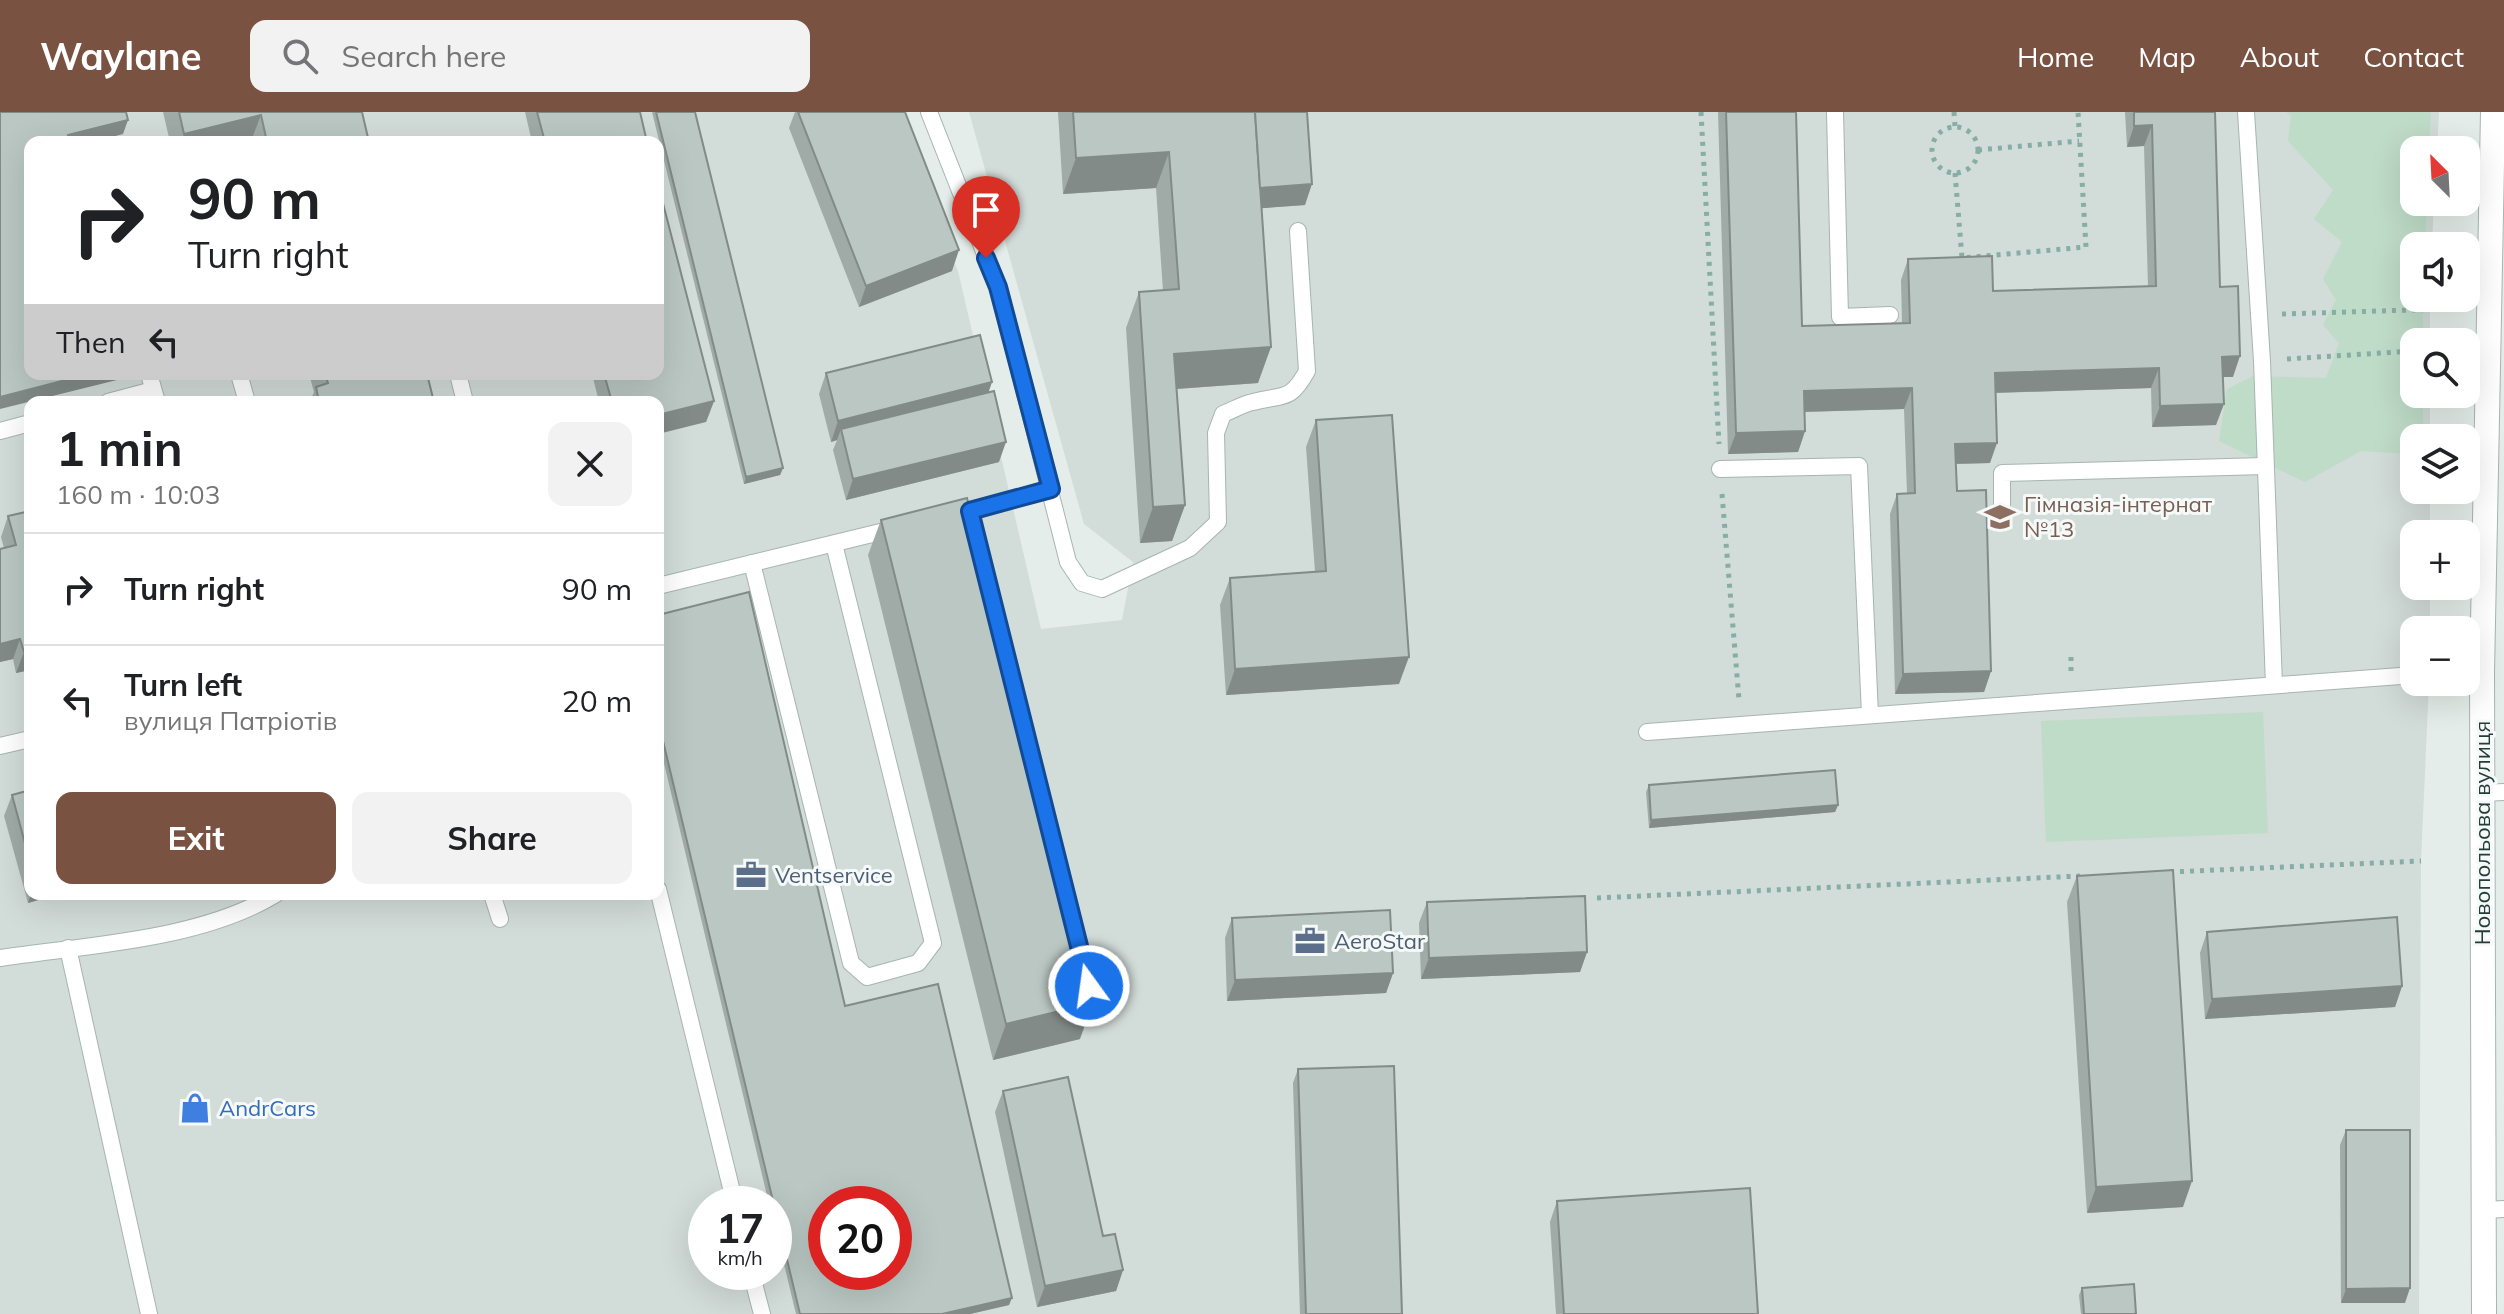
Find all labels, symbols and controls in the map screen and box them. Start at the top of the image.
search box [250,20,810,92]
text: Waylane [40,32,202,80]
icon: search [278,34,322,78]
text: Search here [342,37,506,75]
text: Home [2017,39,2094,74]
text: Map [2138,39,2196,74]
text: About [2240,39,2319,74]
text: Contact [2363,39,2464,74]
north arrow [2400,136,2480,216]
map controls [2400,136,2480,696]
text: 90 m [188,163,321,233]
icon: right [56,168,160,272]
pin [952,176,1020,258]
icon: arrive [964,188,1008,232]
text: Turn right [188,232,349,277]
button: sound [2400,232,2480,312]
icon: left [142,320,186,364]
text: Then [56,323,126,361]
button: search [2400,328,2480,408]
text: 1 min [56,418,183,478]
button: close [548,422,632,506]
button: layers [2400,424,2480,504]
text: 160 m · 10:03 [56,478,220,511]
place label: Гімназія-інтернат №13 [2024,490,2212,543]
school or university icon: Гімназія-інтернат №13 [1983,500,2017,534]
button: + [2400,520,2480,600]
icon: right [56,567,100,611]
text: Turn right [124,570,264,608]
text: 90 m [562,570,632,608]
button: − [2400,616,2480,696]
text: Turn left [124,666,242,704]
icon: left [56,679,100,723]
text: 20 m [562,682,632,720]
text: вулиця Патріотів [124,704,337,737]
street label: Новопольова вулиця [2468,721,2496,945]
button: Exit [56,792,336,884]
button: Share [352,792,632,884]
office icon: Ventservice [734,858,768,892]
place label: Ventservice [775,861,893,889]
office icon: AeroStar [1293,924,1327,958]
place label: AeroStar [1334,927,1425,955]
position arrow [1047,944,1131,1028]
shop icon: AndrCars [178,1091,212,1125]
place label: AndrCars [219,1094,316,1122]
speed limit sign: 20 [808,1186,912,1290]
text: 17 [716,1203,764,1253]
text: km/h [717,1245,763,1270]

